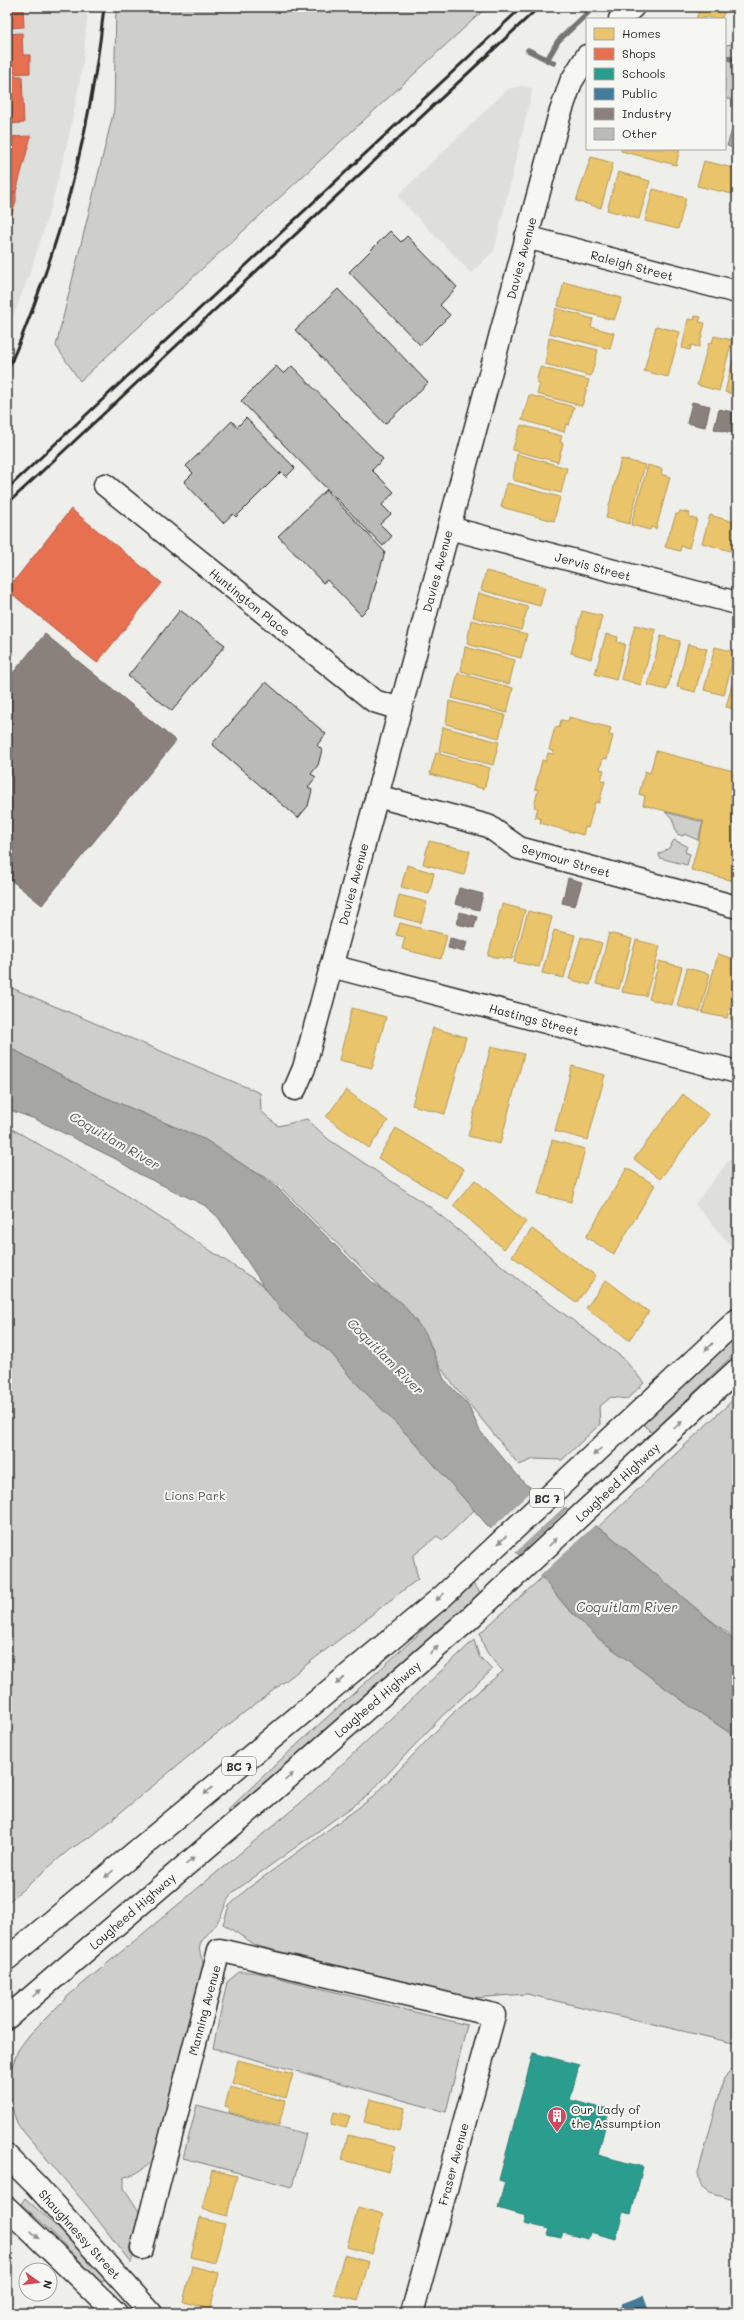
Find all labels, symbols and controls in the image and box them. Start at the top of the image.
legend [586,18,726,150]
text: Homes [622,25,661,41]
text: Shops [622,45,656,61]
text: Schools [622,65,666,81]
text: Public [622,85,657,101]
text: Industry [622,105,671,121]
text: Other [622,125,657,141]
street label: Davies Avenue [502,215,540,301]
street label: Raleigh Street [589,246,675,284]
street label: Davies Avenue [418,528,456,614]
street label: Jervis Street [553,548,633,584]
street label: Huntington Place [206,564,294,640]
street label: Seymour Street [520,840,612,880]
street label: Davies Avenue [334,841,372,927]
street label: Hastings Street [487,999,581,1039]
water label: Coquitlam River [67,1107,164,1173]
water label: Coquitlam River [344,1314,428,1398]
one-way arrow [704,1342,714,1352]
one-way arrow [673,1420,683,1430]
street label: Lougheed Highway [572,1439,662,1525]
one-way arrow [593,1447,602,1456]
park label: Lions Park [165,1487,225,1503]
road number: BC 7 [530,1489,564,1507]
one-way arrow [497,1536,507,1545]
one-way arrow [548,1537,558,1546]
one-way arrow [435,1593,445,1602]
water label: Coquitlam River [576,1598,678,1615]
one-way arrow [429,1646,438,1655]
street label: Lougheed Highway [331,1657,423,1741]
one-way arrow [335,1676,346,1685]
road number: BC 7 [222,1757,256,1775]
one-way arrow [284,1772,294,1782]
one-way arrow [203,1787,214,1796]
one-way arrow [185,1857,195,1866]
street label: Lougheed Highway [86,1869,178,1953]
one-way arrow [103,1870,114,1879]
street label: Manning Avenue [184,1963,224,2057]
one-way arrow [31,1988,42,1997]
place label: Our Lady of the Assumption [571,2101,661,2131]
building icon: Our Lady of the Assumption [546,2105,568,2133]
street label: Fraser Avenue [434,2121,472,2207]
street label: Shaughnessy Street [35,2186,125,2282]
one-way arrow [30,2230,40,2240]
north arrow [18,2262,58,2302]
text: N [40,2279,56,2290]

